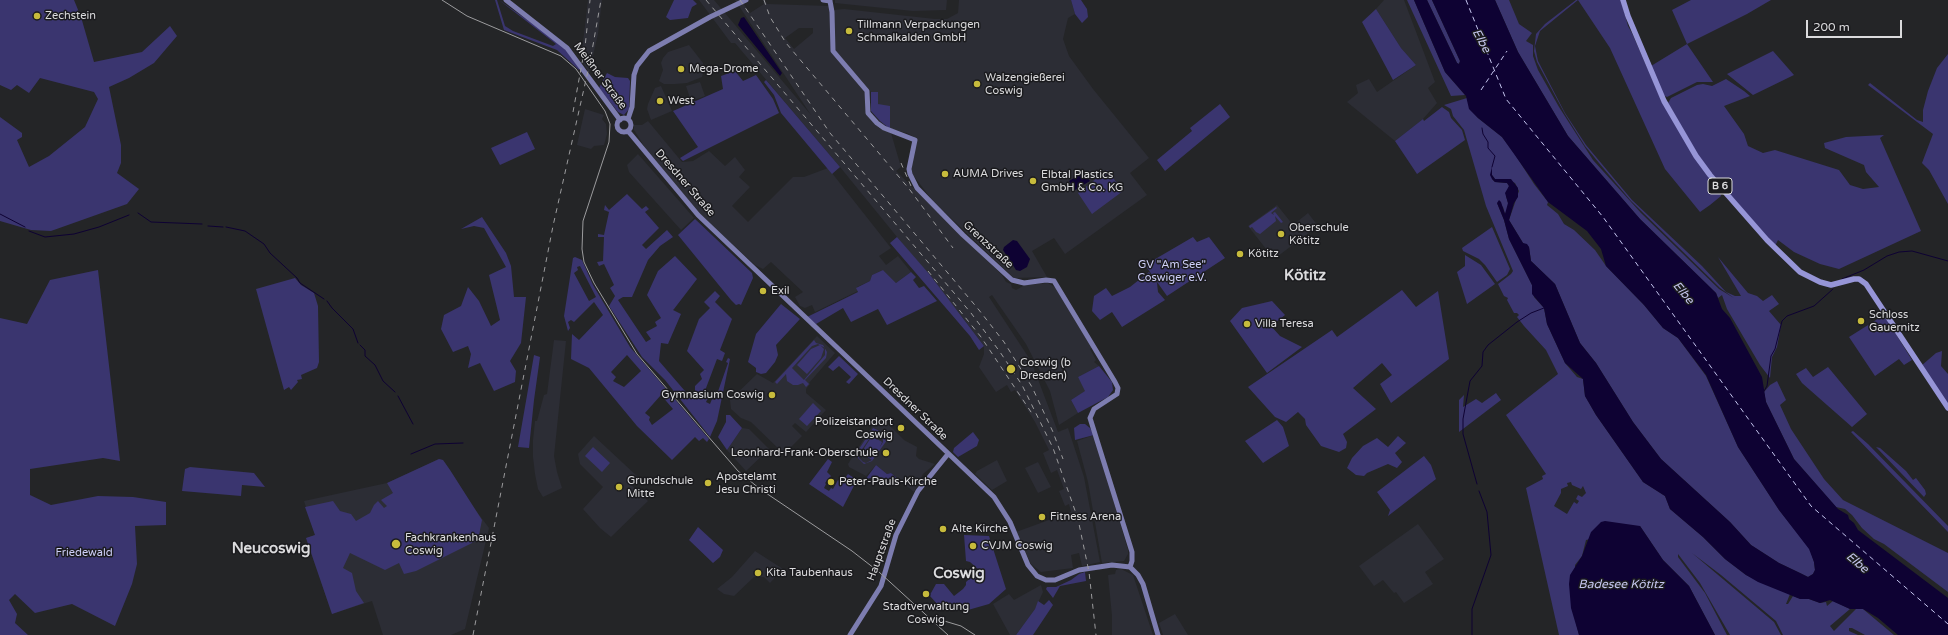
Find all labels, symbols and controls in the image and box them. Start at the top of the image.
place label: Zechstein [45,9,96,23]
marker: Zechstein [32,11,42,21]
scale bar [1808,12,1904,38]
place label: Tillmann Verpackungen Schmalkalden GmbH [857,18,980,44]
text: 200 m [1813,20,1850,34]
marker: Tillmann Verpackungen Schmalkalden GmbH [844,26,854,36]
water label: Elbe [1469,27,1493,55]
street label: Meißner Straße [571,40,629,112]
place label: Mega-Drome [689,62,759,76]
marker: Mega-Drome [676,64,686,74]
place label: Walzengießerei Coswig [985,71,1065,97]
marker: Walzengießerei Coswig [972,79,982,89]
place label: West [668,94,694,108]
marker: West [655,96,665,106]
street label: Dresdner Straße [652,147,718,219]
place label: AUMA Drives [953,167,1023,181]
place label: Elbtal Plastics GmbH & Co. KG [1041,168,1123,194]
marker: AUMA Drives [940,169,950,179]
marker: Elbtal Plastics GmbH & Co. KG [1028,176,1038,186]
road number: B 6 [1708,178,1732,194]
street label: Grenzstraße [960,219,1016,271]
place label: Oberschule Kötitz [1289,221,1349,247]
marker: Oberschule Kötitz [1276,229,1286,239]
place label: Kötitz [1248,247,1279,261]
marker: Kötitz [1235,249,1245,259]
park label: GV "Am See" Coswiger e.V. [1137,258,1207,284]
district label: Kötitz [1284,267,1326,285]
water label: Elbe [1669,279,1697,307]
place label: Exil [771,284,789,298]
marker: Exil [758,286,768,296]
place label: Schloss Gauernitz [1869,308,1920,334]
marker: Schloss Gauernitz [1856,316,1866,326]
place label: Villa Teresa [1255,317,1314,331]
marker: Villa Teresa [1242,319,1252,329]
place label: Coswig (b Dresden) [1020,356,1071,382]
marker: Coswig (b Dresden) [1005,363,1017,375]
street label: Dresdner Straße [880,375,950,443]
place label: Gymnasium Coswig [661,388,764,402]
marker: Gymnasium Coswig [767,390,777,400]
place label: Polizeistandort Coswig [815,415,893,441]
marker: Polizeistandort Coswig [896,423,906,433]
place label: Leonhard-Frank-Oberschule [731,446,878,460]
marker: Leonhard-Frank-Oberschule [881,448,891,458]
place label: Apostelamt Jesu Christi [716,470,776,496]
place label: Grundschule Mitte [627,474,693,500]
place label: Peter-Pauls-Kirche [839,475,937,489]
marker: Peter-Pauls-Kirche [826,477,836,487]
marker: Apostelamt Jesu Christi [703,478,713,488]
marker: Grundschule Mitte [614,482,624,492]
place label: Fitness Arena [1050,510,1121,524]
marker: Fitness Arena [1037,512,1047,522]
street label: Hauptstraße [865,517,899,583]
place label: Alte Kirche [951,522,1008,536]
marker: Alte Kirche [938,524,948,534]
place label: Fachkrankenhaus Coswig [405,531,496,557]
marker: Fachkrankenhaus Coswig [390,538,402,550]
place label: CVJM Coswig [981,539,1053,553]
district label: Neucoswig [232,540,310,558]
marker: CVJM Coswig [968,541,978,551]
park label: Friedewald [55,546,113,560]
water label: Elbe [1843,549,1871,577]
district label: Coswig [933,565,985,583]
place label: Kita Taubenhaus [766,566,853,580]
marker: Kita Taubenhaus [753,568,763,578]
water label: Badesee Kötitz [1578,578,1664,592]
marker: Stadtverwaltung Coswig [921,589,931,599]
place label: Stadtverwaltung Coswig [883,600,969,626]

